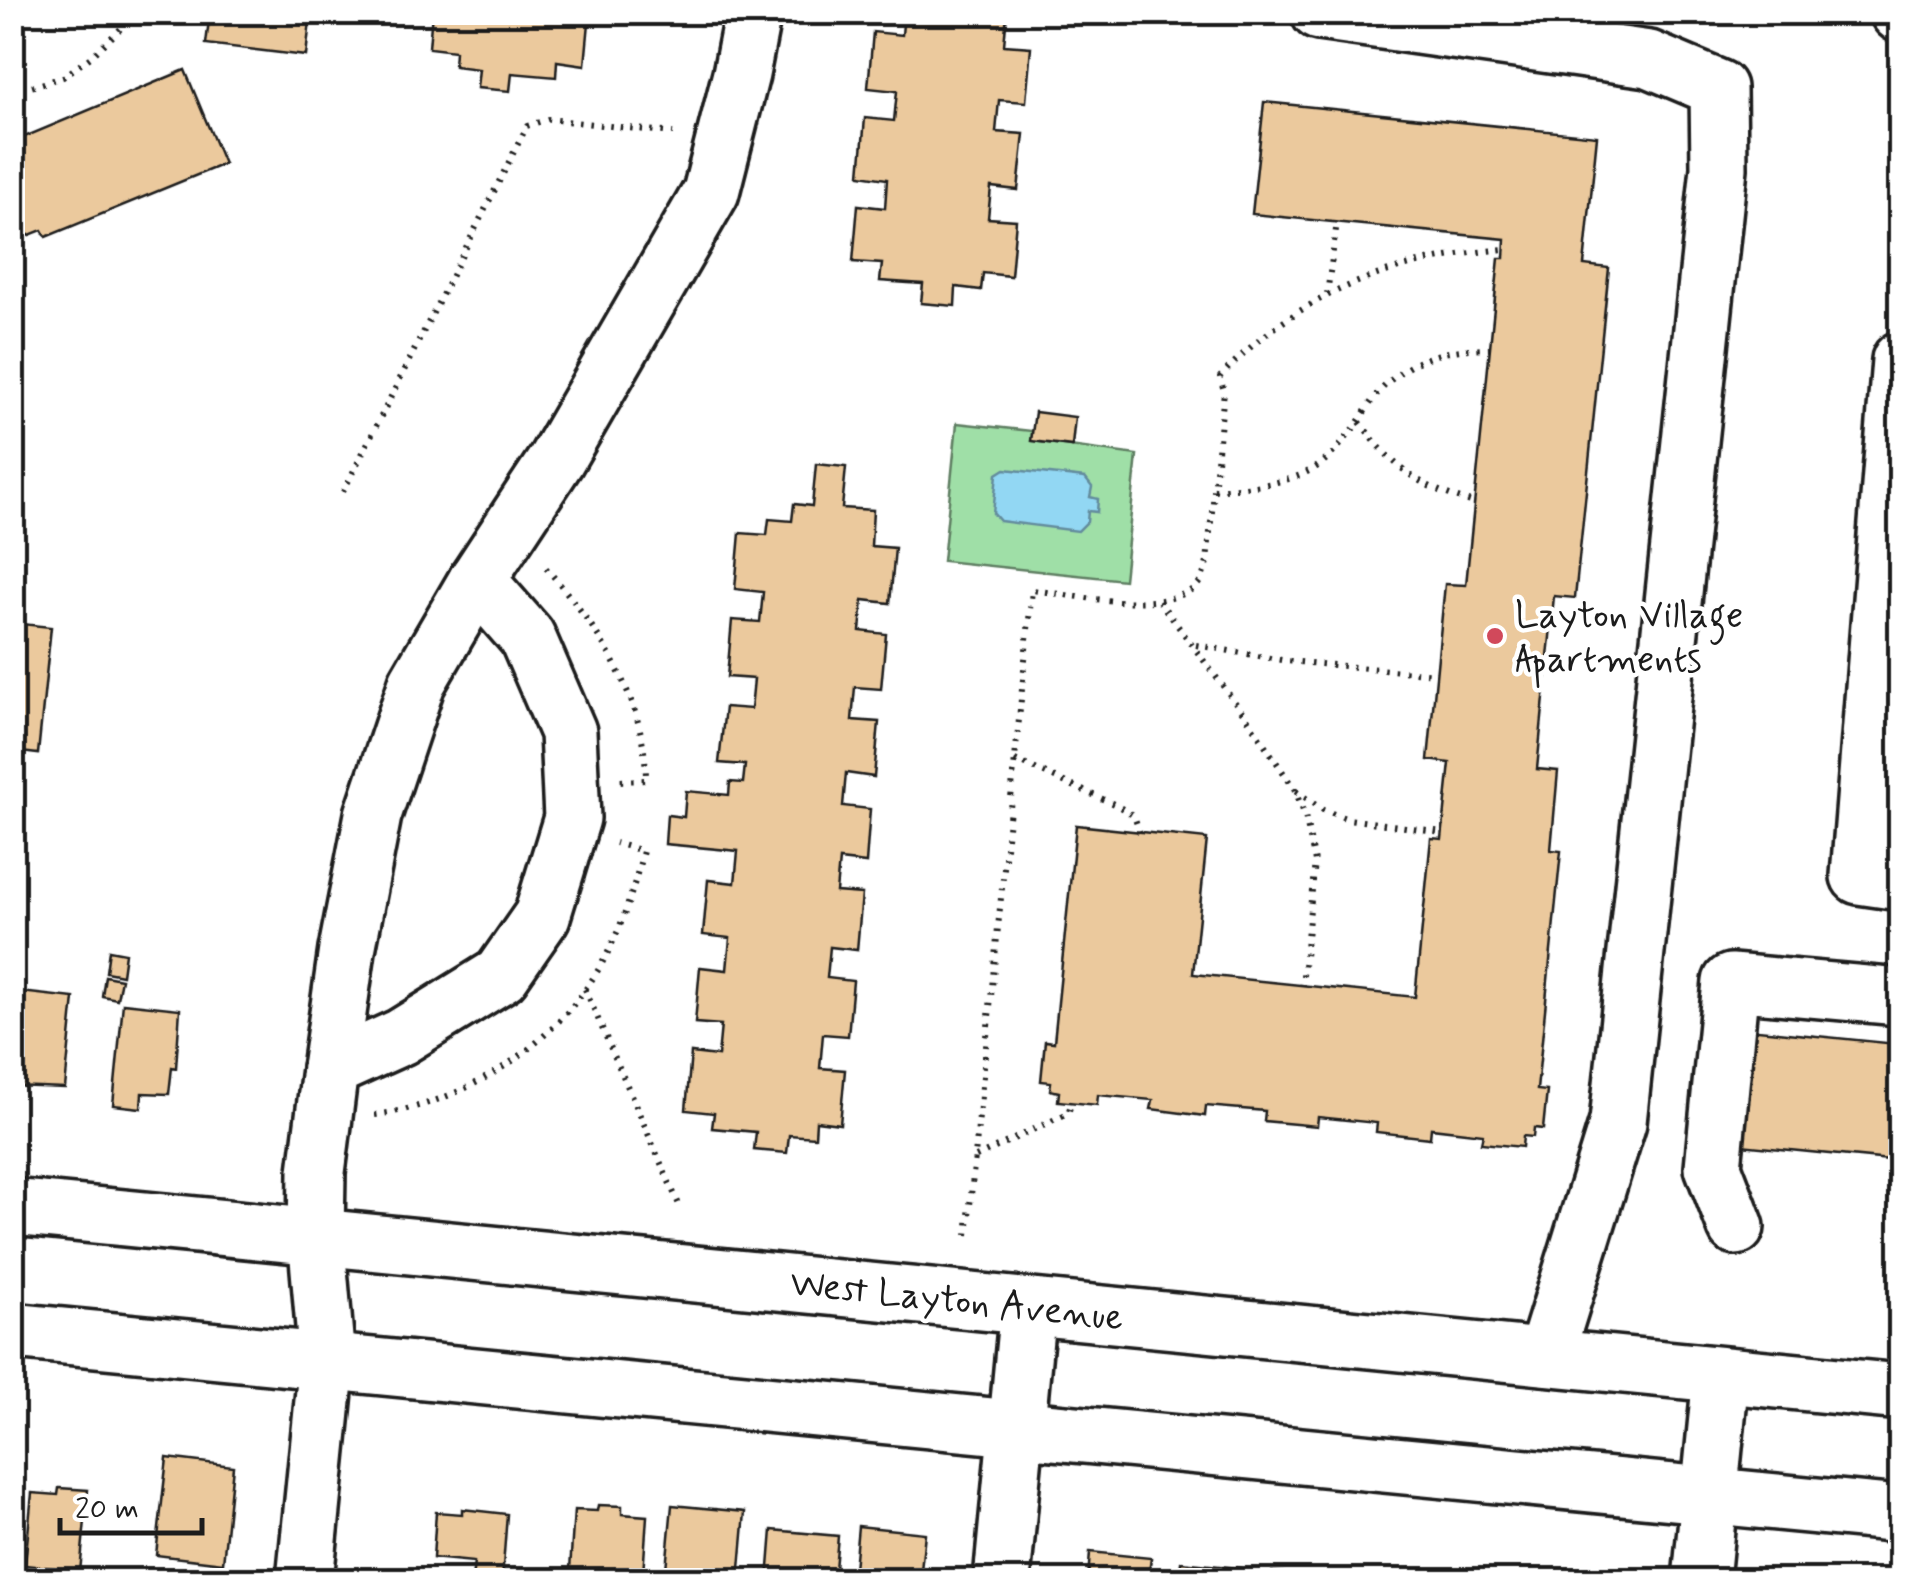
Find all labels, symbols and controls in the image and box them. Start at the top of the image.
place label: Layton Village Apartments [1515,592,1743,689]
marker: Layton Village Apartments [1484,625,1506,647]
street label: West Layton Avenue [788,1260,1126,1343]
scale bar [60,1473,202,1535]
text: 20 m [75,1490,139,1529]

